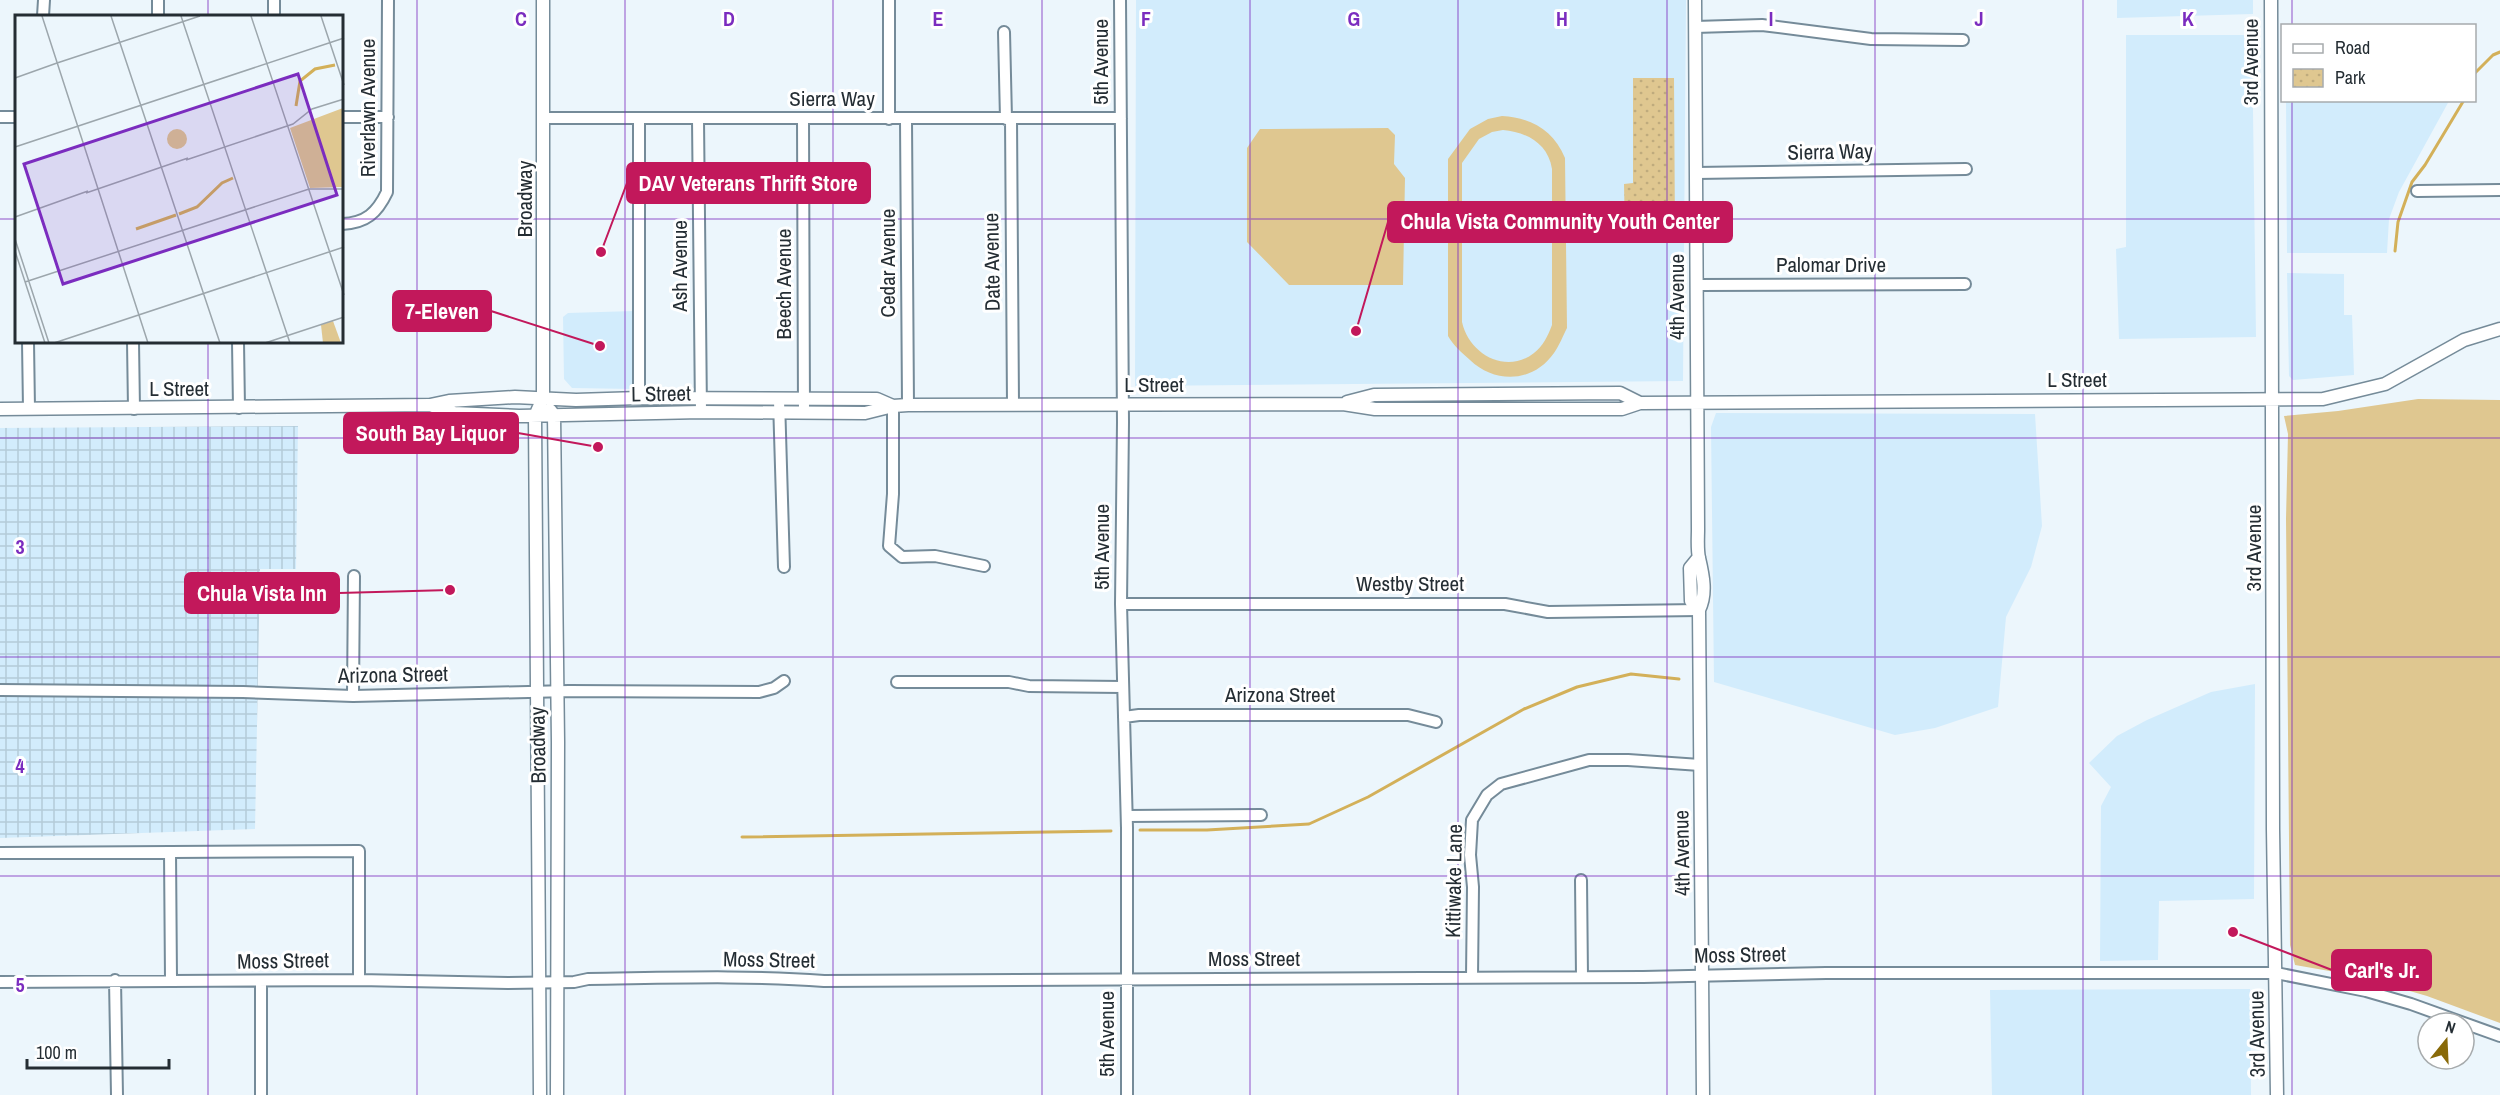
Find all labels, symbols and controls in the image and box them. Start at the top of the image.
text: C [515,5,527,32]
text: D [723,5,735,32]
text: E [933,5,944,32]
text: F [1141,5,1151,32]
text: G [1348,5,1360,32]
text: H [1556,5,1568,32]
text: I [1769,5,1773,32]
text: J [1974,5,1984,32]
text: K [2182,5,2194,32]
inset map [15,15,344,344]
street label: 5th Avenue [1086,19,1115,105]
street label: 3rd Avenue [2236,19,2265,105]
legend [2281,24,2476,102]
text: Road [2335,35,2370,60]
street label: Riverlawn Avenue [353,39,382,177]
text: Park [2335,65,2366,90]
street label: Sierra Way [789,84,875,113]
street label: Sierra Way [1787,136,1873,167]
street label: Broadway [510,160,539,237]
callout: DAV Veterans Thrift Store [627,163,870,203]
text: DAV Veterans Thrift Store [639,168,857,198]
callout: Chula Vista Community Youth Center [1388,202,1732,242]
text: Chula Vista Community Youth Center [1401,206,1719,236]
street label: Cedar Avenue [873,209,902,317]
street label: Date Avenue [976,213,1007,311]
street label: Ash Avenue [665,220,694,313]
street label: Beech Avenue [769,229,798,339]
street label: Palomar Drive [1776,250,1886,279]
street label: 4th Avenue [1662,254,1691,340]
callout: 7-Eleven [393,291,491,331]
text: 7-Eleven [405,296,479,326]
street label: L Street [2047,365,2107,394]
street label: L Street [1124,370,1184,399]
street label: L Street [149,374,209,403]
street label: L Street [631,378,691,409]
callout: South Bay Liquor [344,413,518,453]
text: South Bay Liquor [356,418,506,448]
street label: 5th Avenue [1087,504,1116,590]
street label: 3rd Avenue [2239,505,2268,591]
text: 3 [15,533,25,560]
street label: Westby Street [1356,569,1464,598]
callout: Chula Vista Inn [185,573,339,613]
text: Chula Vista Inn [197,578,327,608]
street label: Arizona Street [337,659,448,690]
street label: Arizona Street [1224,680,1335,709]
street label: Broadway [522,706,553,784]
text: 4 [15,752,25,779]
street label: 4th Avenue [1666,810,1697,896]
street label: Kittiwake Lane [1438,824,1469,938]
street label: Moss Street [1694,939,1786,970]
street label: Moss Street [723,944,815,975]
street label: Moss Street [1208,944,1300,973]
street label: Moss Street [237,945,329,976]
callout: Carl's Jr. [2332,950,2431,990]
text: Carl's Jr. [2344,955,2420,985]
text: 5 [15,971,25,998]
street label: 3rd Avenue [2241,990,2272,1078]
street label: 5th Avenue [1092,991,1121,1077]
north arrow [2416,1011,2476,1071]
text: N [2443,1015,2459,1039]
scale bar [27,1032,170,1070]
text: 100 m [36,1040,77,1065]

